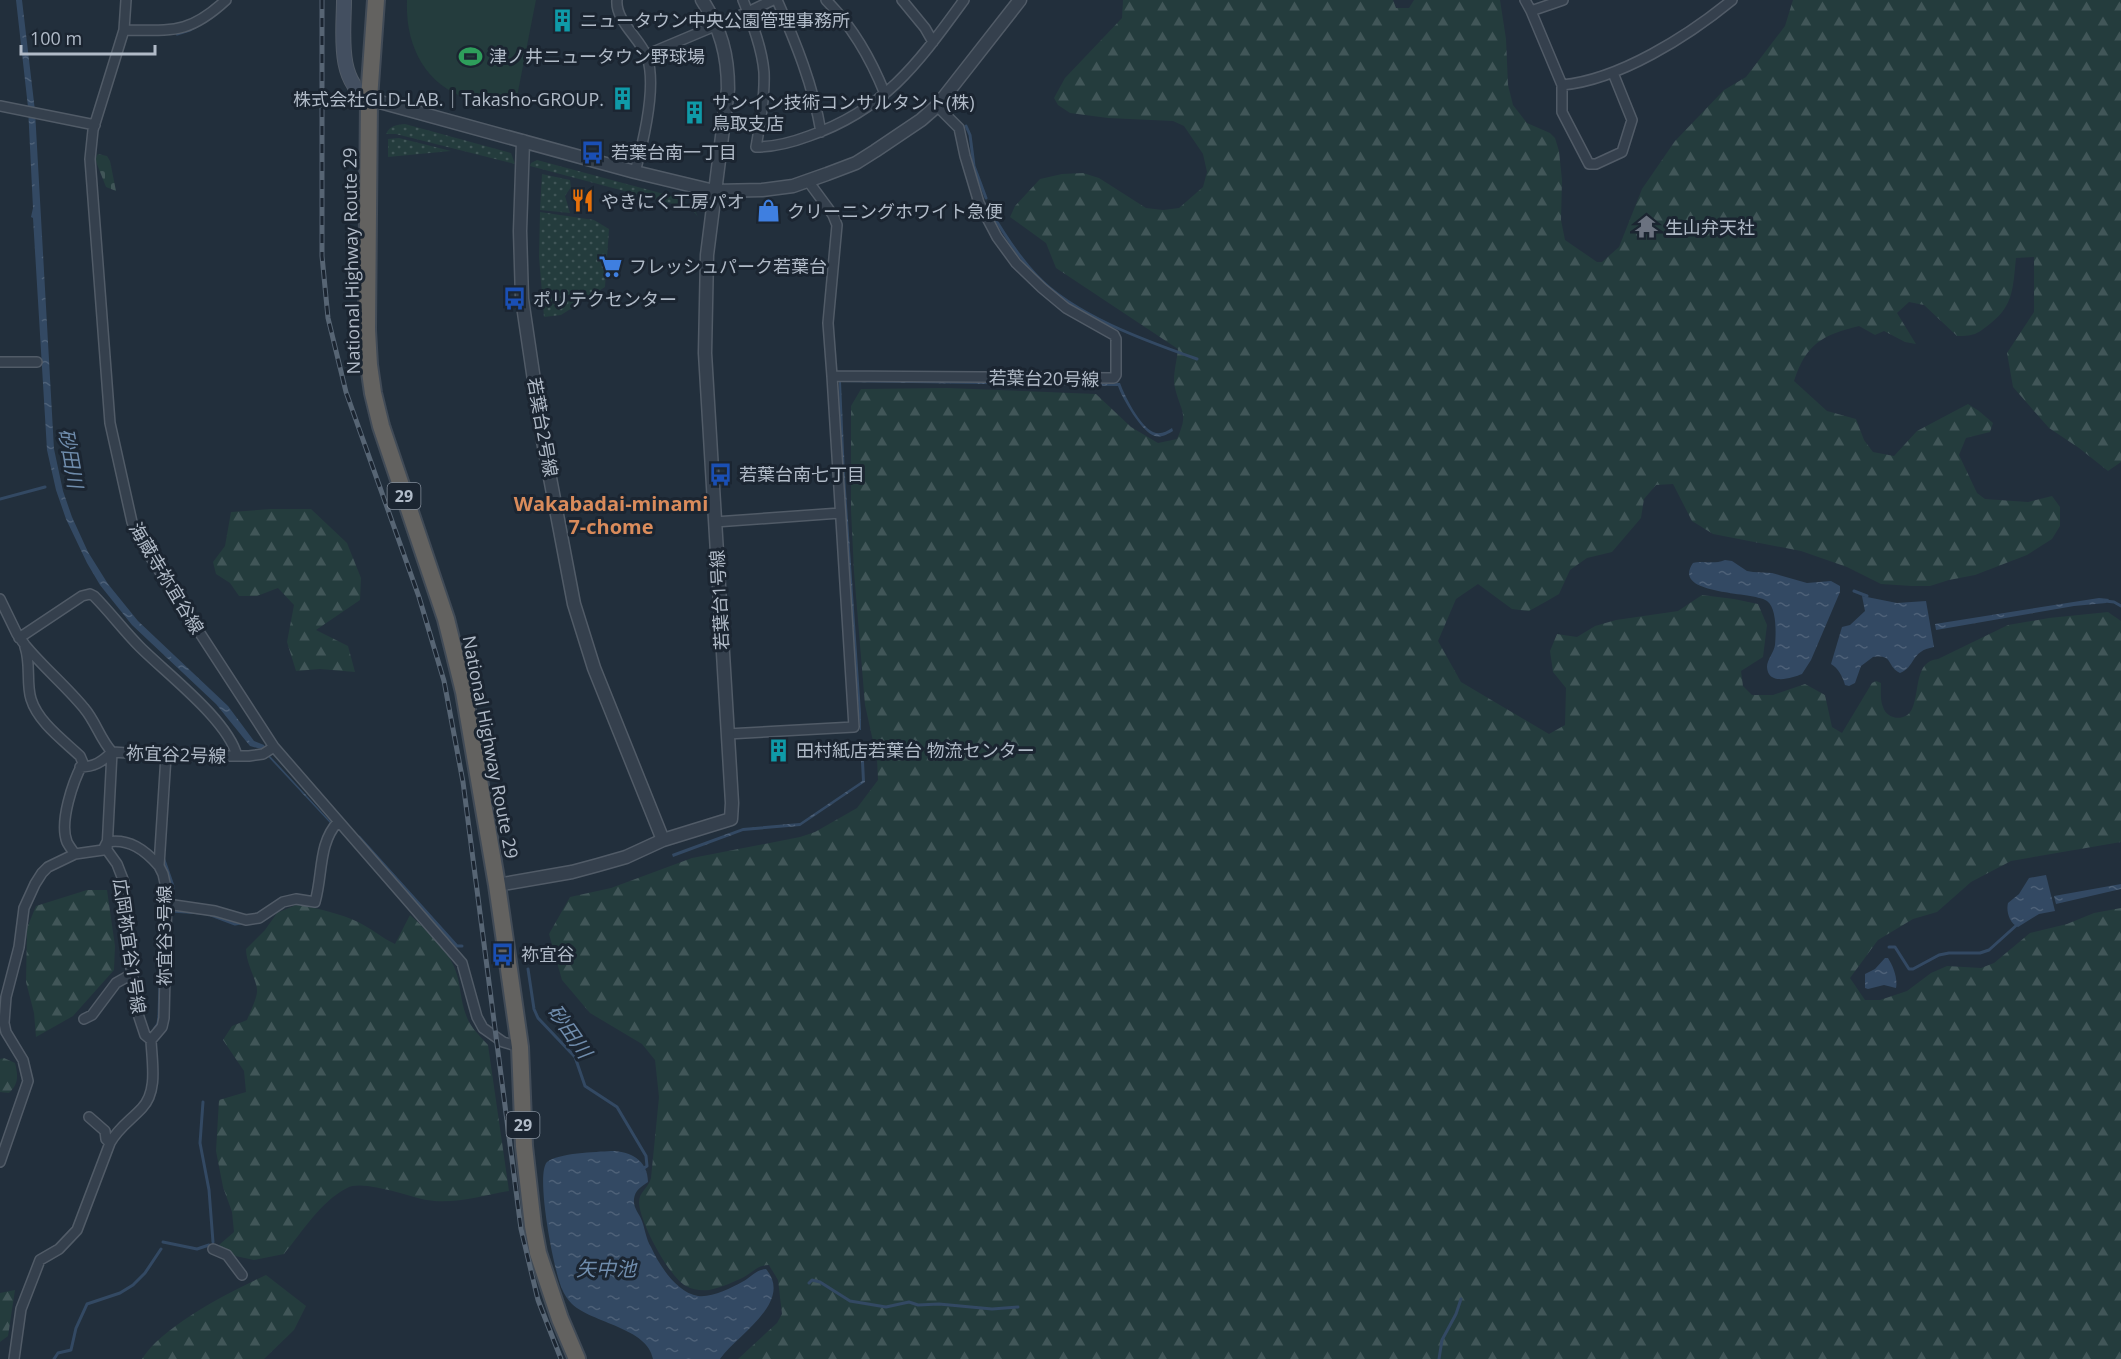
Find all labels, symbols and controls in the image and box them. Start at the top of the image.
building icon: ニュータウン中央公園管理事務所 [549,7,575,33]
place label: ニュータウン中央公園管理事務所 [580,8,850,32]
scale bar [21,18,154,56]
text: 100 m [30,26,82,50]
sports icon: 津ノ井ニュータウン野球場 [458,43,484,69]
place label: 津ノ井ニュータウン野球場 [489,44,705,68]
building icon: 株式会社GLD-LAB.｜Takasho-GROUP. [609,86,635,112]
place label: 株式会社GLD-LAB.｜Takasho-GROUP. [293,87,604,111]
place label: サンイン技術コンサルタント(株) 鳥取支店 [712,90,975,135]
building icon: サンイン技術コンサルタント(株) 鳥取支店 [681,99,707,125]
bus stop icon: 若葉台南一丁目 [580,139,606,165]
place label: 若葉台南一丁目 [611,140,737,164]
street label: National Highway Route 29 [337,147,365,375]
restaurant icon: やきにく工房パオ [570,188,596,214]
place label: やきにく工房パオ [601,189,745,213]
shop icon: クリーニングホワイト急便 [756,198,782,224]
place label: クリーニングホワイト急便 [787,199,1003,223]
temple icon: 生山弁天社 [1634,214,1660,240]
place label: 生山弁天社 [1665,215,1755,239]
supermarket icon: フレッシュパーク若葉台 [598,253,624,279]
place label: フレッシュパーク若葉台 [629,254,827,278]
bus stop icon: ポリテクセンター [502,286,528,312]
place label: ポリテクセンター [533,287,677,311]
street label: 若葉台20号線 [989,365,1099,391]
street label: 若葉台2号線 [522,376,564,478]
water label: 砂田川 [52,426,90,492]
bus stop icon: 若葉台南七丁目 [708,461,734,487]
place label: 若葉台南七丁目 [739,462,865,486]
road number: 29 [388,483,420,509]
district label: Wakabadai-minami 7-chome [514,490,708,540]
street label: 海蔵寺祢宜谷線 [124,518,210,638]
street label: 若葉台1号線 [704,549,734,651]
street label: National Highway Route 29 [458,633,524,861]
building icon: 田村紙店若葉台 物流センター [765,737,791,763]
place label: 田村紙店若葉台 物流センター [796,738,1035,762]
street label: 祢宜谷2号線 [125,740,227,768]
street label: 広岡祢宜谷1号線 [109,877,151,1015]
street label: 祢宜谷3号線 [152,886,176,986]
bus stop icon: 祢宜谷 [490,941,516,967]
place label: 祢宜谷 [521,942,575,966]
water label: 砂田川 [542,999,599,1065]
road number: 29 [506,1112,540,1138]
water label: 矢中池 [576,1255,638,1282]

